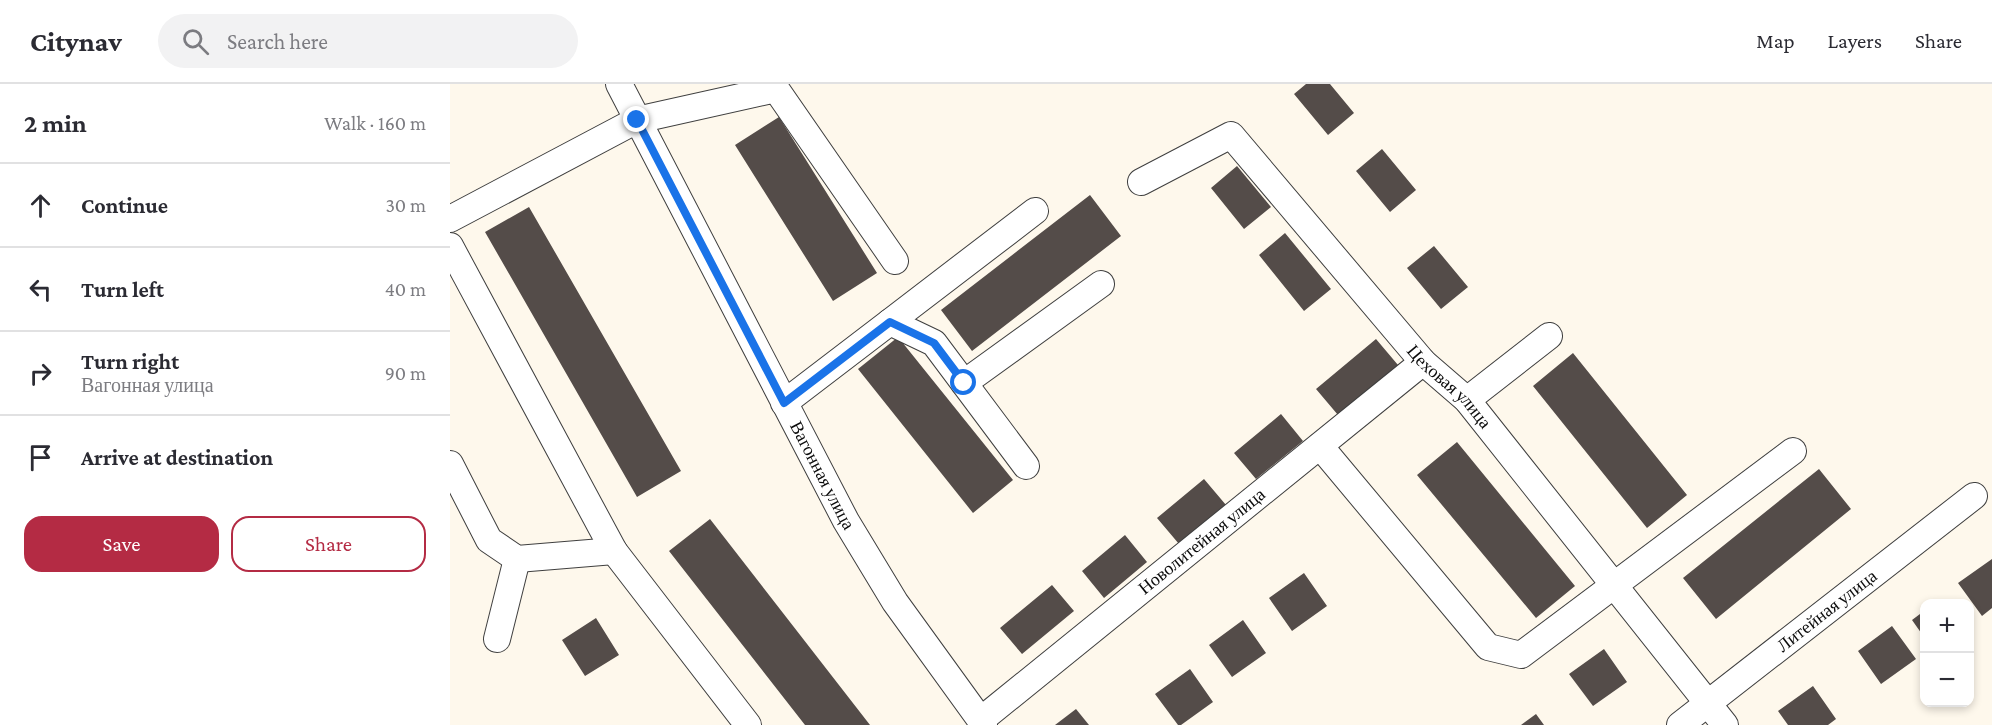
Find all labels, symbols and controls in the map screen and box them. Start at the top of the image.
search box [158,14,578,68]
icon: search [179,25,212,58]
text: Citynav [30,26,122,57]
text: Search here [227,29,328,54]
text: Map [1756,29,1795,53]
text: Layers [1828,29,1882,53]
text: Share [1915,29,1962,53]
route end [623,106,649,132]
text: 2 min [24,109,87,138]
text: Walk · 160 m [324,112,426,134]
icon: ahead [24,189,57,222]
text: Continue [81,193,168,218]
text: 30 m [385,194,426,216]
icon: left [24,273,57,306]
text: Turn left [81,277,164,302]
text: 40 m [385,278,426,300]
street label: Цеховая улица [1403,341,1496,432]
text: Turn right [81,349,179,374]
icon: right [24,357,57,390]
text: 90 m [385,362,426,384]
route start [950,369,976,395]
text: Вагонная улица [81,374,214,396]
street label: Вагонная улица [786,418,859,533]
icon: arrive [24,441,57,474]
text: Arrive at destination [81,445,273,470]
street label: Новолитейная улица [1134,484,1269,598]
button: Save [24,516,219,572]
button: Share [231,516,426,572]
street label: Литейная улица [1773,566,1881,656]
map controls [1920,599,1974,707]
button: + [1920,599,1974,653]
button: − [1920,653,1974,707]

